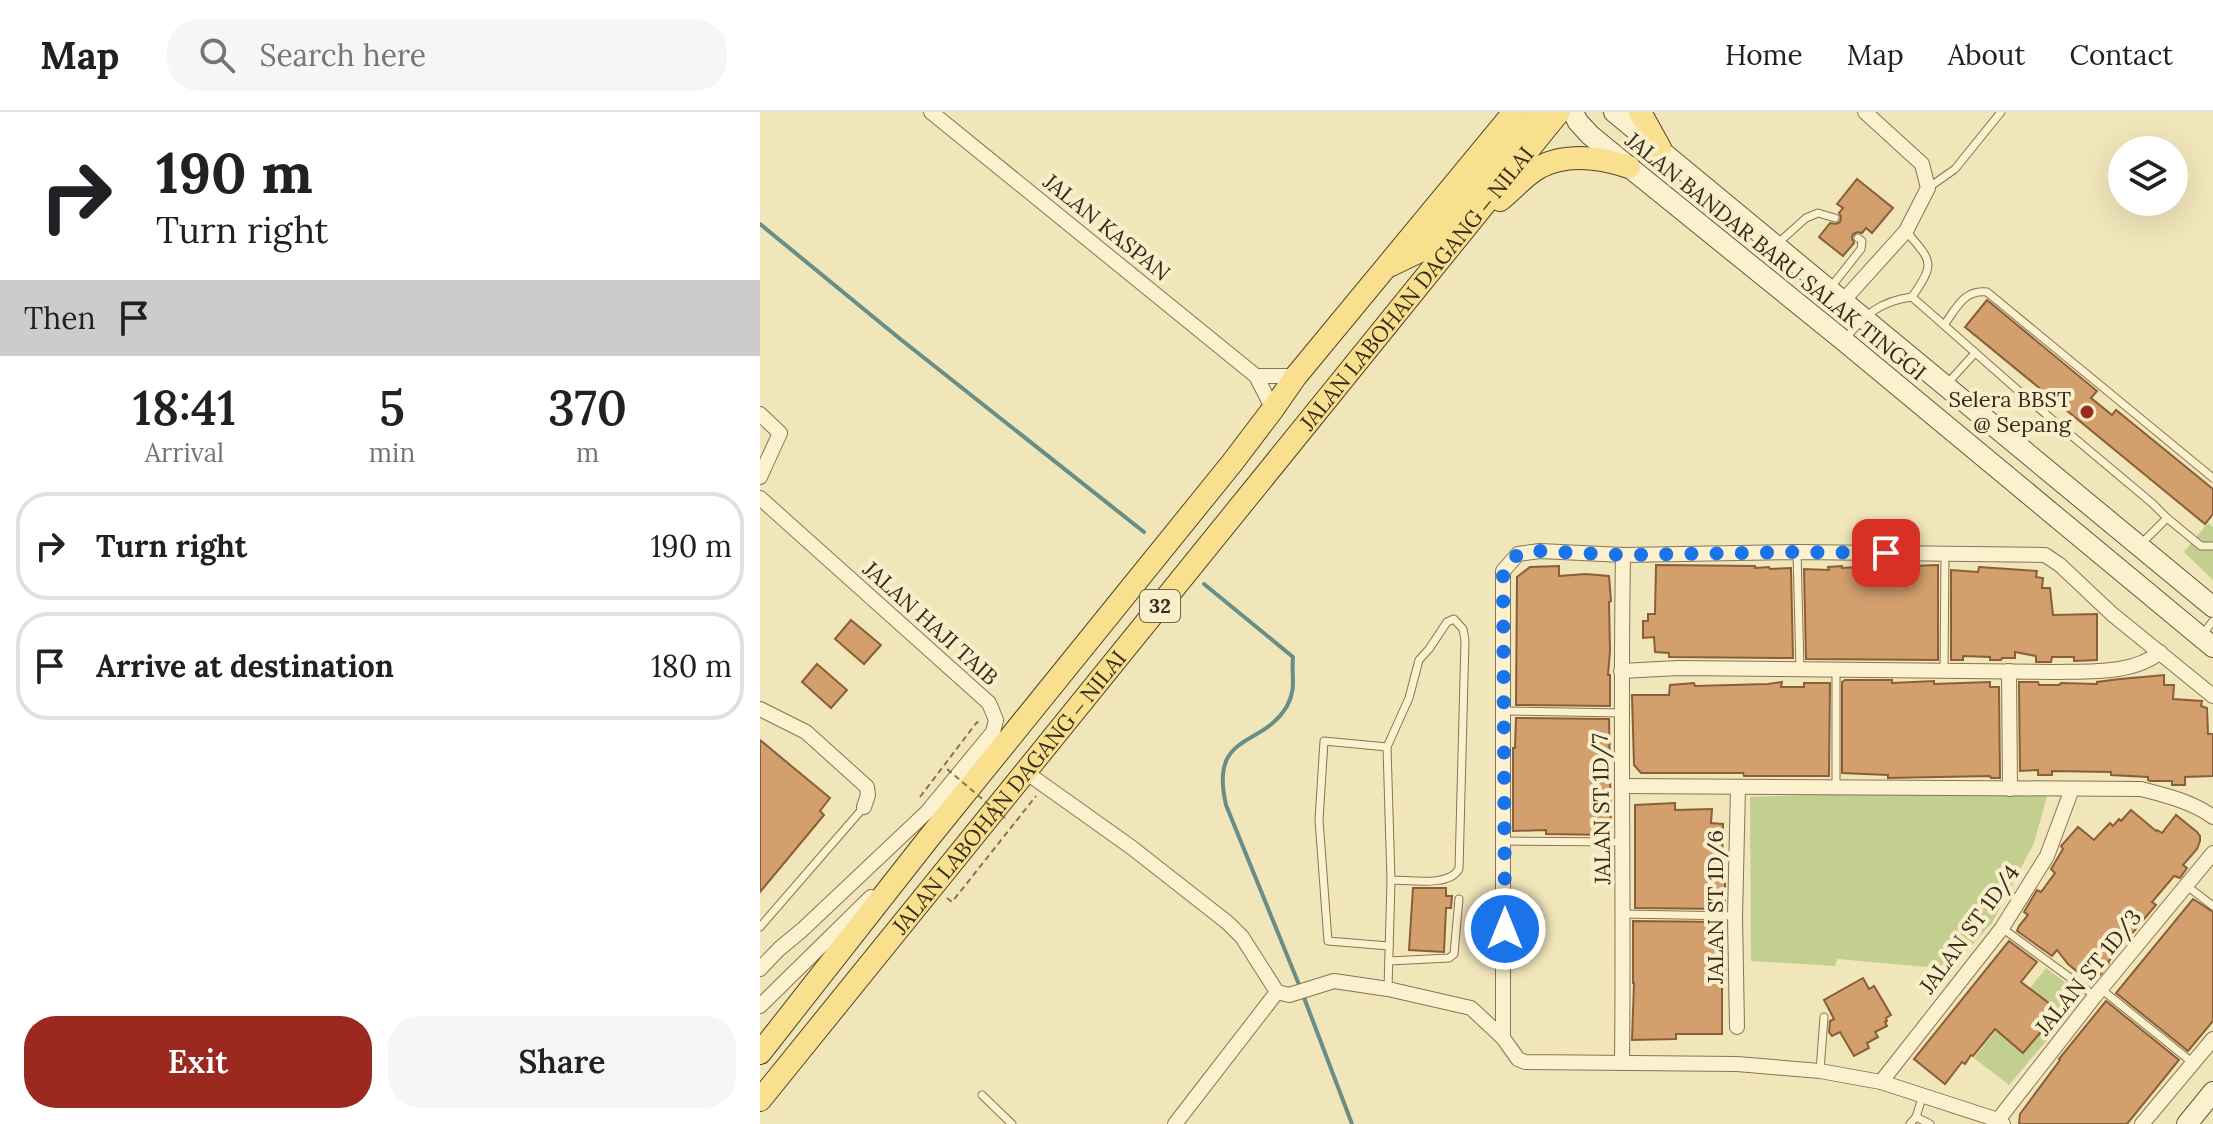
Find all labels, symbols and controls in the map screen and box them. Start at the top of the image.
search box [167,19,727,91]
text: Map [40,31,119,79]
icon: search [195,33,239,77]
text: Search here [259,36,426,74]
text: Home [1725,37,1803,73]
text: Map [1847,37,1904,73]
text: About [1948,37,2025,73]
text: Contact [2069,37,2173,73]
street label: JALAN BANDAR BARU SALAK TINGGI [1619,125,1932,386]
map controls [2108,136,2188,216]
button: layers [2108,136,2188,216]
text: 190 m [156,137,313,208]
street label: JALAN LABOHAN DAGANG ‒ NILAI [1293,141,1540,437]
icon: right [24,144,128,248]
street label: JALAN KASPAN [1037,167,1176,287]
text: Turn right [156,207,329,253]
icon: arrive [112,296,156,340]
text: Then [24,299,96,337]
text: 18:41 [133,377,236,438]
text: 5 [379,377,405,438]
text: 370 [548,377,627,438]
place label: Selera BBST @ Sepang [1948,385,2072,438]
marker: Selera BBST @ Sepang [2078,403,2096,421]
text: Arrival [145,436,224,469]
text: min [369,436,415,469]
text: m [576,436,599,469]
pin [1852,519,1920,587]
icon: right [28,524,72,568]
text: Turn right [96,527,247,565]
text: 190 m [650,527,732,565]
icon: arrive [1864,531,1908,575]
street label: JALAN HAJI TAIB [857,554,1004,691]
road number: 32 [1140,590,1180,622]
icon: arrive [28,644,72,688]
street label: JALAN LABOHAN DAGANG ‒ NILAI [885,645,1132,940]
text: Arrive at destination [96,647,394,685]
text: 180 m [651,647,732,685]
street label: JALAN ST 1D/7 [1586,733,1616,886]
street label: JALAN ST 1D/6 [1701,830,1729,985]
street label: JALAN ST 1D/4 [1912,859,2025,1000]
position arrow [1463,887,1547,971]
street label: JALAN ST 1D/3 [2028,903,2147,1041]
button: Exit [24,1016,372,1108]
button: Share [388,1016,736,1108]

